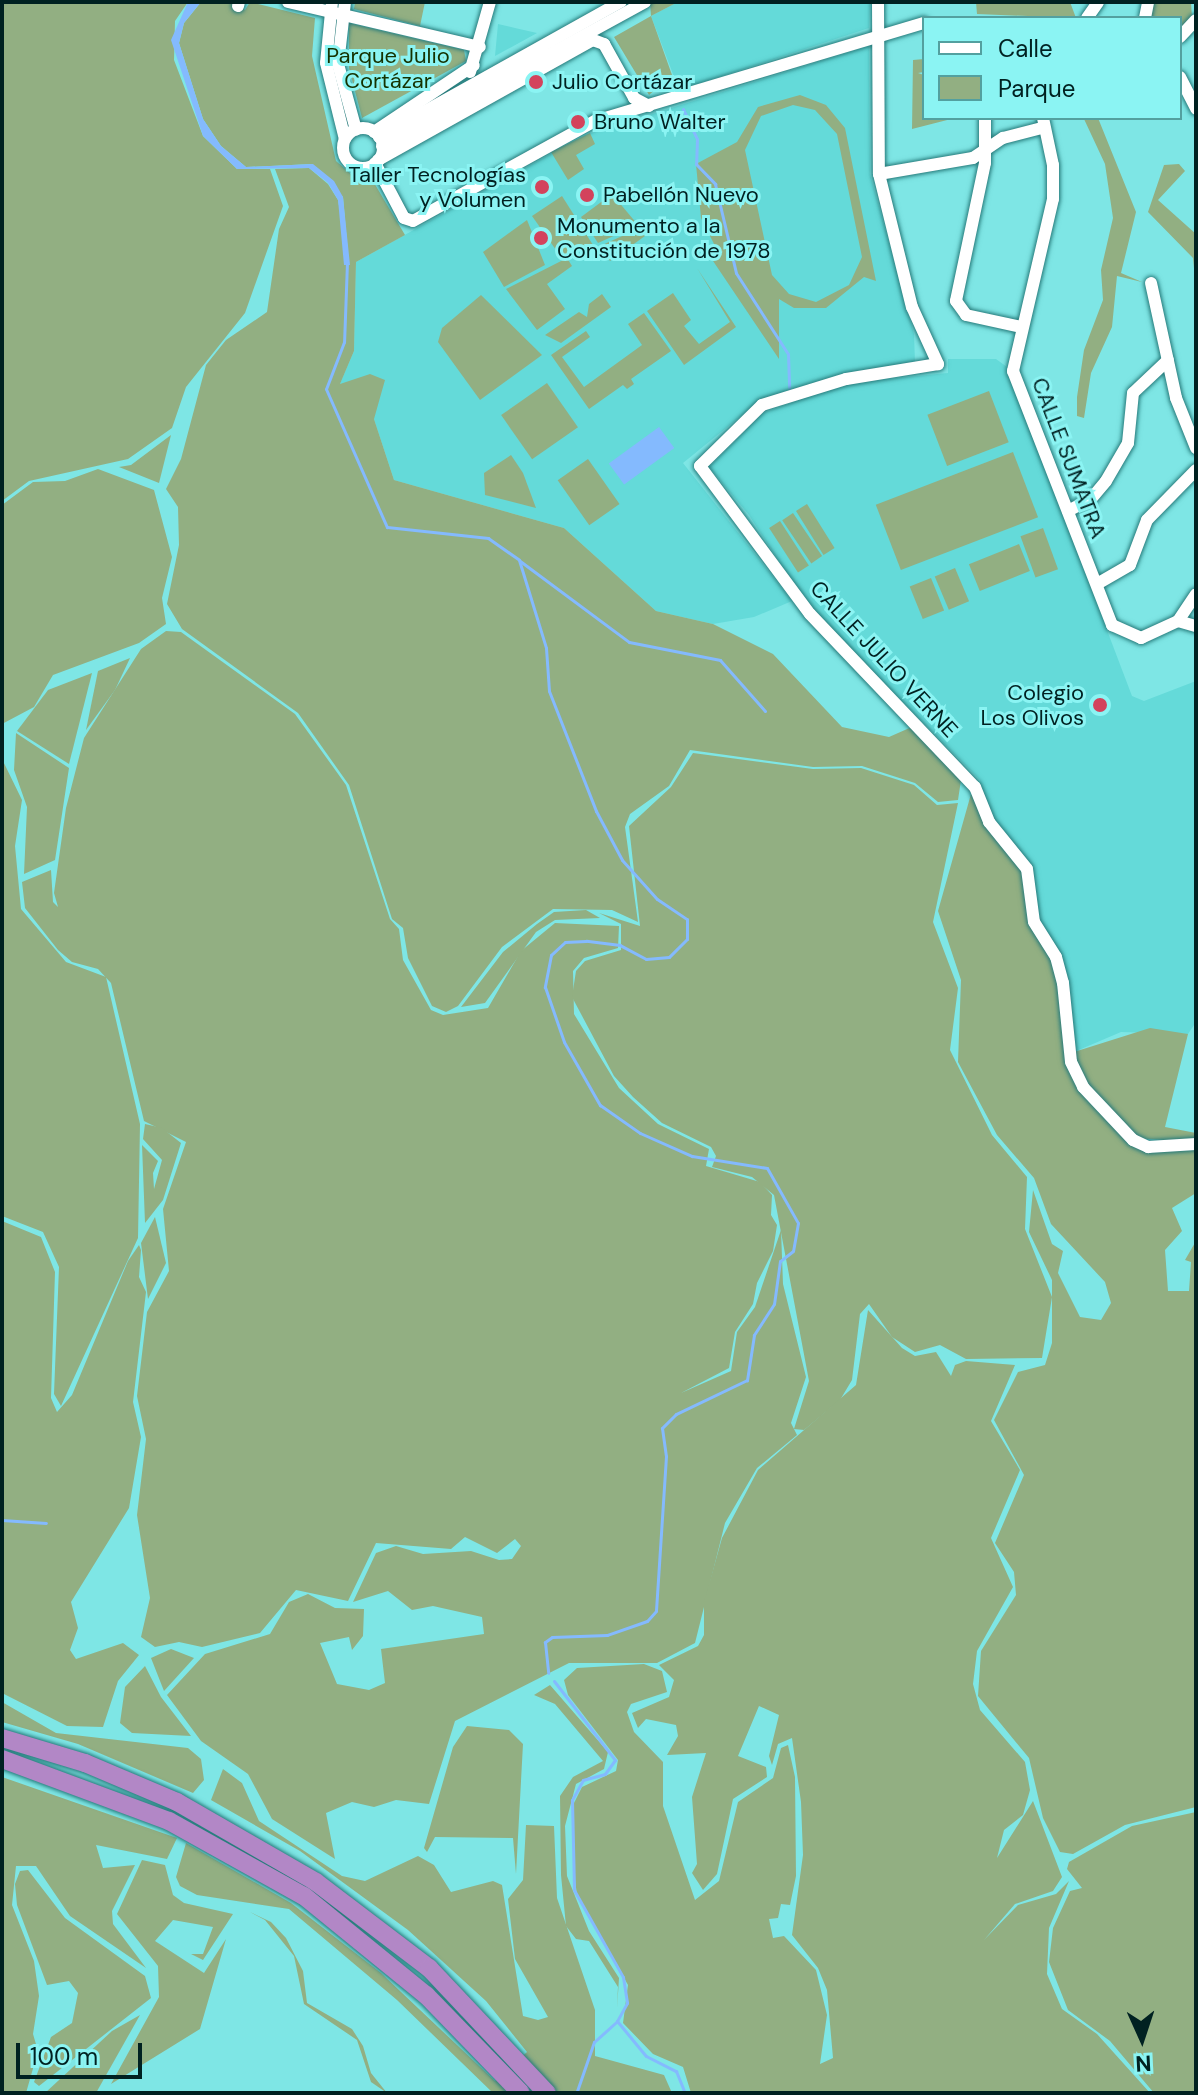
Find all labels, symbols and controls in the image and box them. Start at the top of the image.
legend [922,16,1182,120]
text: Calle [998,33,1053,64]
park label: Parque Julio Cortázar [326,42,450,94]
place label: Julio Cortázar [552,69,692,95]
marker: Julio Cortázar [527,73,545,91]
text: Parque [998,73,1075,104]
place label: Bruno Walter [594,109,726,135]
marker: Bruno Walter [569,113,587,131]
place label: Taller Tecnologías y Volumen [348,161,526,212]
marker: Taller Tecnologías y Volumen [533,178,551,196]
place label: Pabellón Nuevo [603,182,759,208]
marker: Pabellón Nuevo [578,186,596,204]
place label: Monumento a la Constitución de 1978 [557,212,771,264]
marker: Monumento a la Constitución de 1978 [532,229,550,247]
street label: CALLE SUMATRA [1026,374,1112,542]
street label: CALLE JULIO VERNE [805,575,963,743]
place label: Colegio Los Olivos [981,679,1084,730]
marker: Colegio Los Olivos [1091,696,1109,714]
north arrow [1102,1999,1182,2079]
scale bar [20,2027,146,2077]
text: 100 m [30,2041,98,2072]
text: N [1135,2049,1152,2078]

